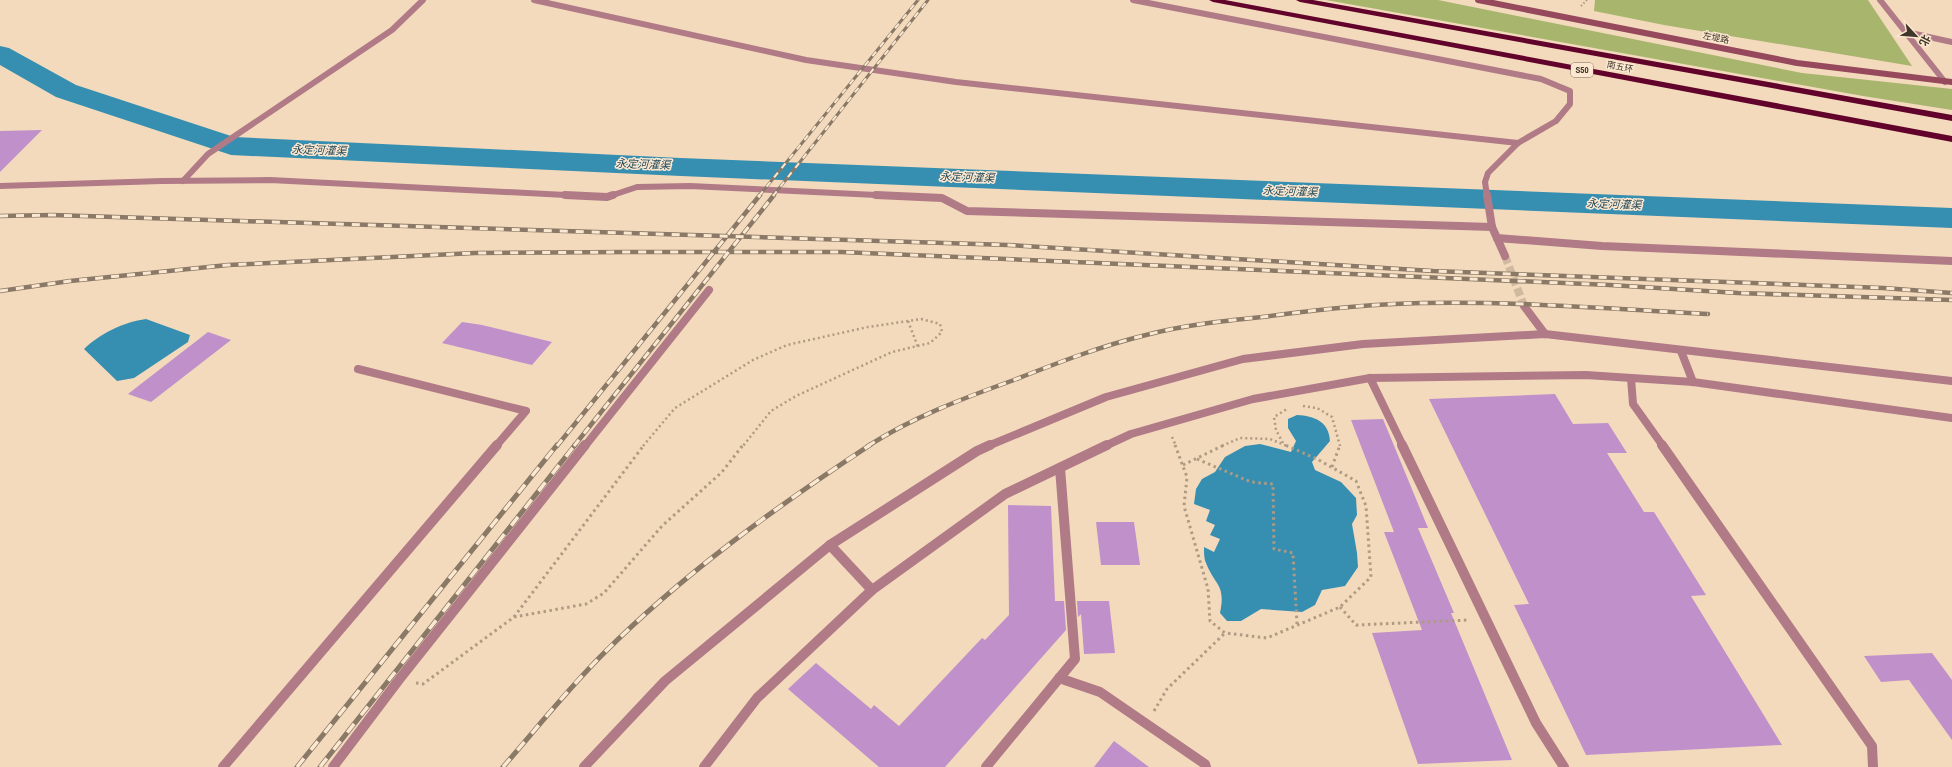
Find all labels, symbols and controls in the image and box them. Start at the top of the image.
north arrow [1896,16,1936,56]
street label: 左堤路 [1702,30,1730,46]
text: 北 [1916,32,1934,48]
street label: 南五环 [1606,59,1634,75]
road number: S50 [1571,63,1593,77]
water label: 永定河灌渠 [291,142,349,158]
water label: 永定河灌渠 [615,156,673,172]
water label: 永定河灌渠 [939,169,997,185]
water label: 永定河灌渠 [1262,183,1320,199]
water label: 永定河灌渠 [1586,196,1644,212]

